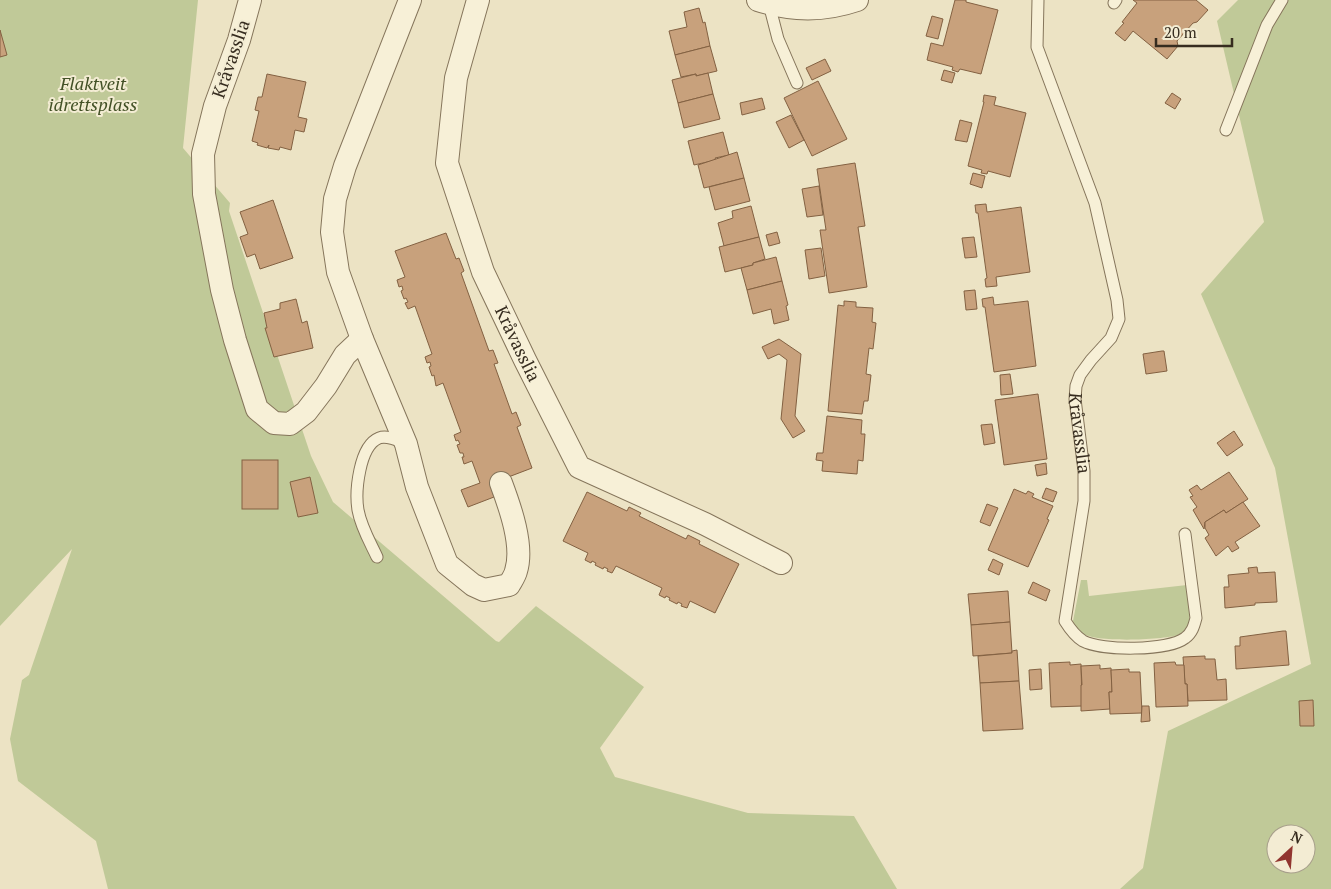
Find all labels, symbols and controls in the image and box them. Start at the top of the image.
scale bar [1156,15,1232,47]
street label: Kråvasslia [205,16,255,101]
text: 20 m [1164,22,1197,42]
park label: Flaktveit idrettsplass [49,71,137,116]
street label: Kråvasslia [490,302,547,385]
street label: Kråvasslia [1064,392,1097,475]
north arrow [1266,824,1316,874]
text: N [1288,826,1306,848]

